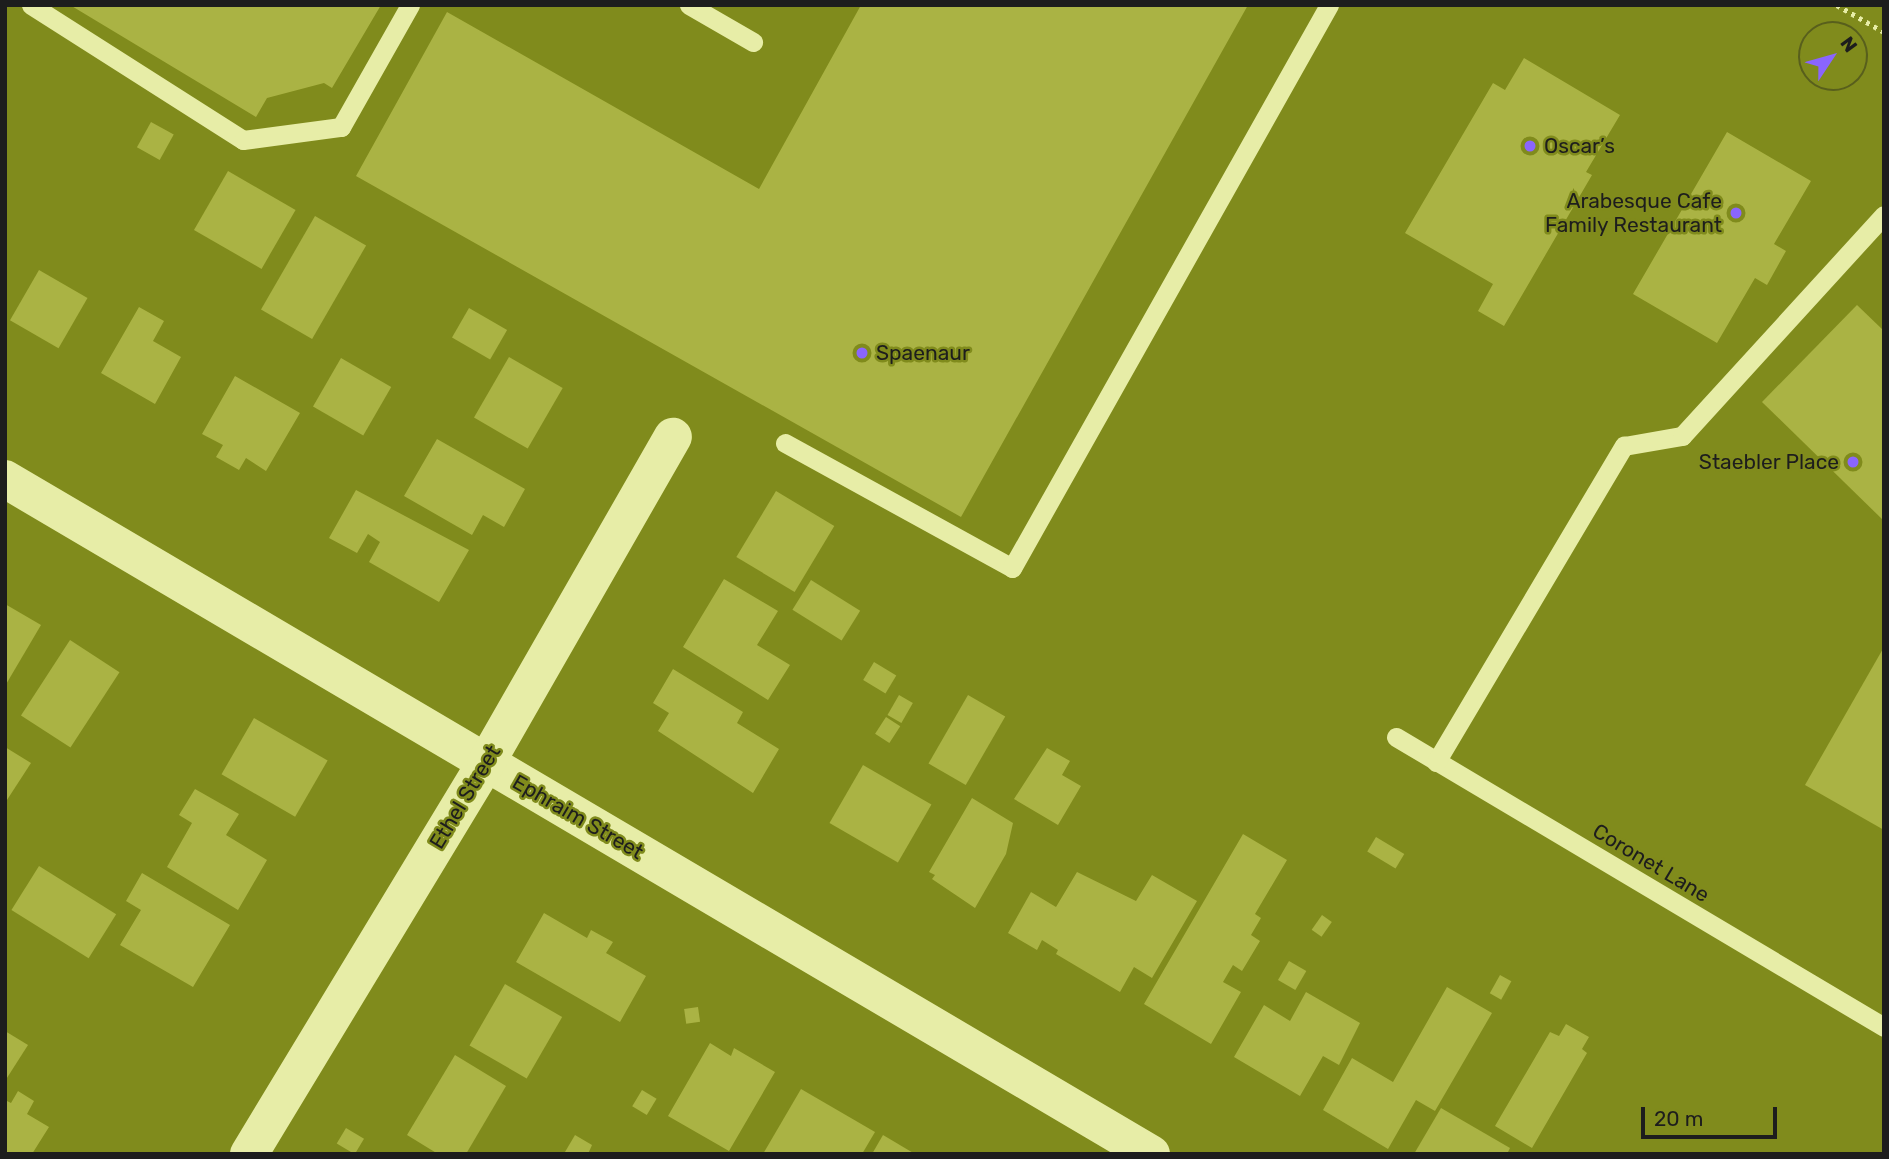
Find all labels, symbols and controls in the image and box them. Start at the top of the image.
north arrow [1798,21,1868,91]
text: N [1835,32,1862,57]
place label: Oscar’s [1544,133,1615,159]
marker: Oscar’s [1522,138,1538,154]
place label: Arabesque Cafe Family Restaurant [1544,188,1722,238]
marker: Arabesque Cafe Family Restaurant [1728,205,1744,221]
place label: Spaenaur [876,340,970,366]
marker: Spaenaur [854,345,870,361]
place label: Staebler Place [1698,449,1839,475]
marker: Staebler Place [1845,454,1861,470]
street label: Ethel Street [424,741,506,853]
street label: Ephraim Street [508,769,648,865]
street label: Coronet Lane [1588,818,1714,908]
scale bar [1644,1092,1780,1136]
text: 20 m [1654,1106,1703,1131]

